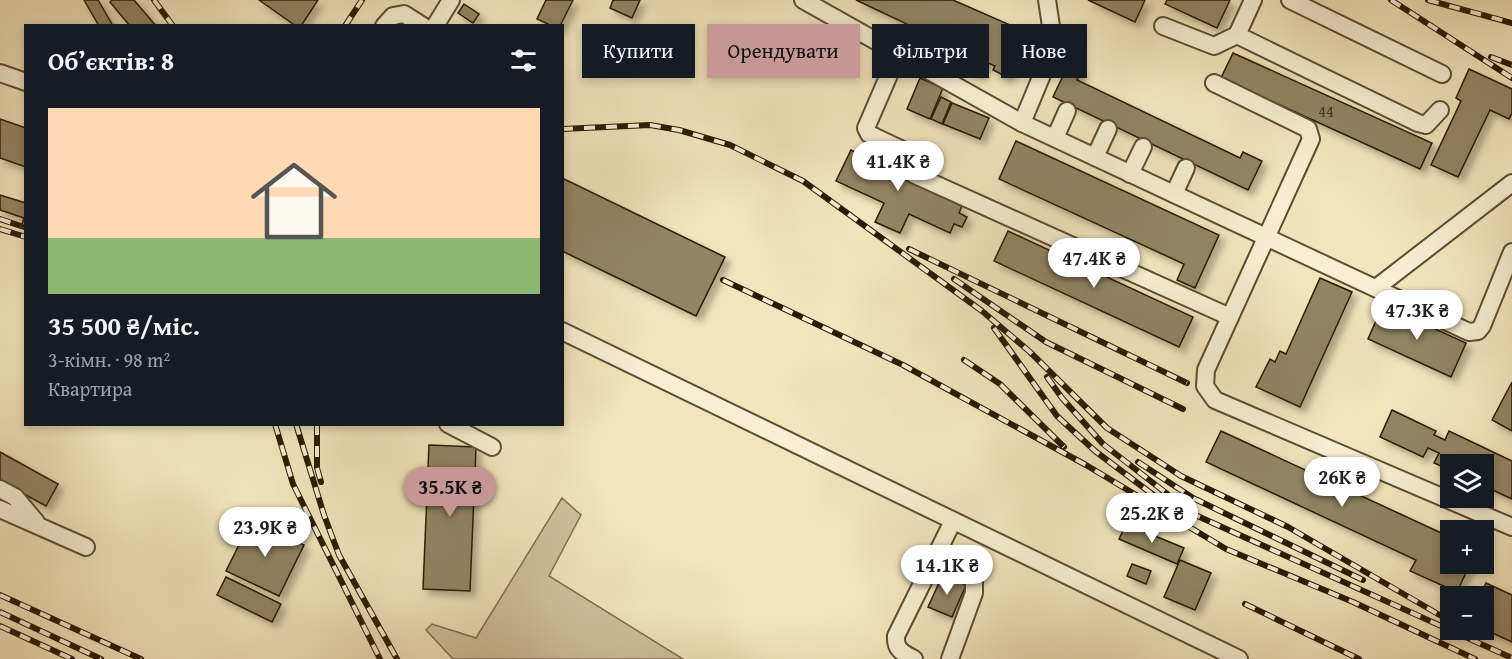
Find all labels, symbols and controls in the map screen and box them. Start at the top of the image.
chip: Купити [582,24,695,78]
chip: Орендувати [707,24,860,78]
chip: Фільтри [872,24,989,78]
chip: Нове [1001,24,1087,78]
text: Об’єктів: 8 [48,41,174,80]
icon: filters [507,44,540,77]
house number: 44 [1318,99,1334,123]
pin: 41.4K ₴ [843,141,953,192]
text: 41.4K ₴ [866,146,930,175]
icon: home [240,147,348,255]
pin: 47.4K ₴ [1039,238,1149,289]
text: 47.4K ₴ [1062,243,1126,272]
pin: 47.3K ₴ [1362,290,1472,341]
text: 47.3K ₴ [1385,295,1449,324]
text: 35 500 ₴/міс. [48,306,200,345]
text: 3-кімн. · 98 m² [48,345,170,374]
text: Квартира [48,374,132,403]
map controls [1440,454,1494,640]
button: layers [1440,454,1494,508]
pin: 26K ₴ [1300,457,1384,508]
text: 26K ₴ [1318,462,1366,491]
pin: 35.5K ₴ [395,467,505,518]
text: 35.5K ₴ [418,472,482,501]
pin: 25.2K ₴ [1097,493,1207,544]
text: 25.2K ₴ [1120,498,1184,527]
pin: 23.9K ₴ [210,507,320,558]
text: 23.9K ₴ [233,512,297,541]
button: + [1440,520,1494,574]
pin: 14.1K ₴ [892,545,1002,596]
text: 14.1K ₴ [915,550,979,579]
button: − [1440,586,1494,640]

